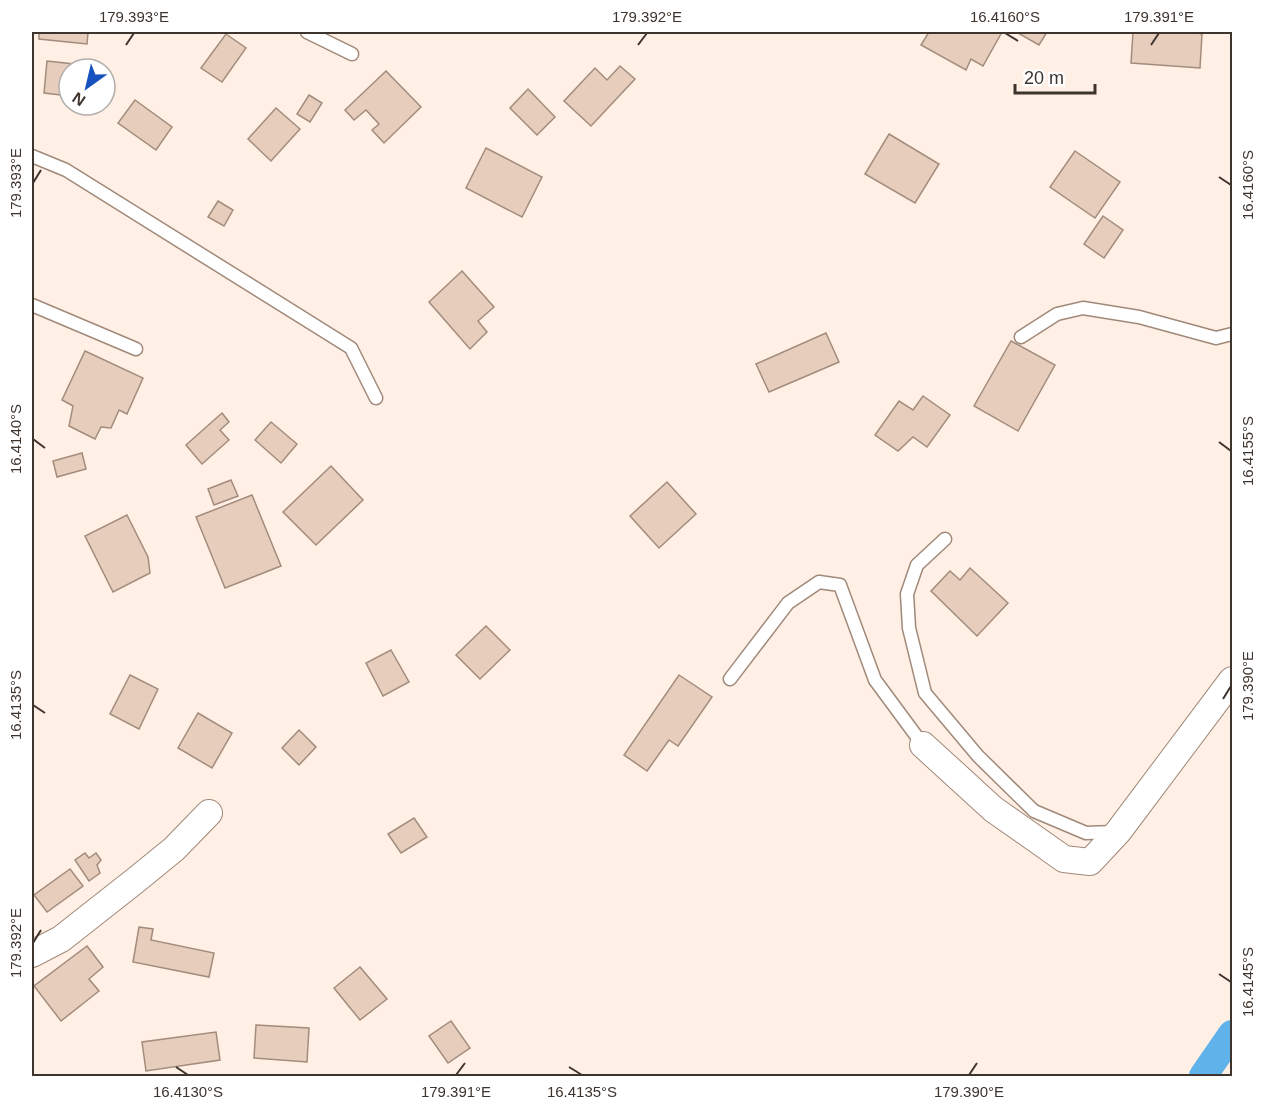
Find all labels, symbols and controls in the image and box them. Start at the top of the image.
text: 179.393°E [99,8,169,25]
text: 179.392°E [612,8,682,25]
text: 16.4160°S [970,8,1040,25]
text: 179.391°E [1124,8,1194,25]
north arrow [57,57,117,117]
scale bar [1015,57,1094,95]
text: 20 m [1024,68,1064,88]
text: N [69,89,88,109]
text: 179.393°E [7,148,24,218]
text: 16.4160°S [1239,150,1256,220]
text: 16.4140°S [7,404,24,474]
text: 16.4155°S [1239,416,1256,486]
text: 179.390°E [1239,651,1256,721]
text: 16.4135°S [7,670,24,740]
text: 179.392°E [7,908,24,978]
text: 16.4145°S [1239,947,1256,1017]
text: 16.4130°S [153,1083,223,1100]
text: 179.391°E [421,1083,491,1100]
text: 16.4135°S [547,1083,617,1100]
text: 179.390°E [934,1083,1004,1100]

